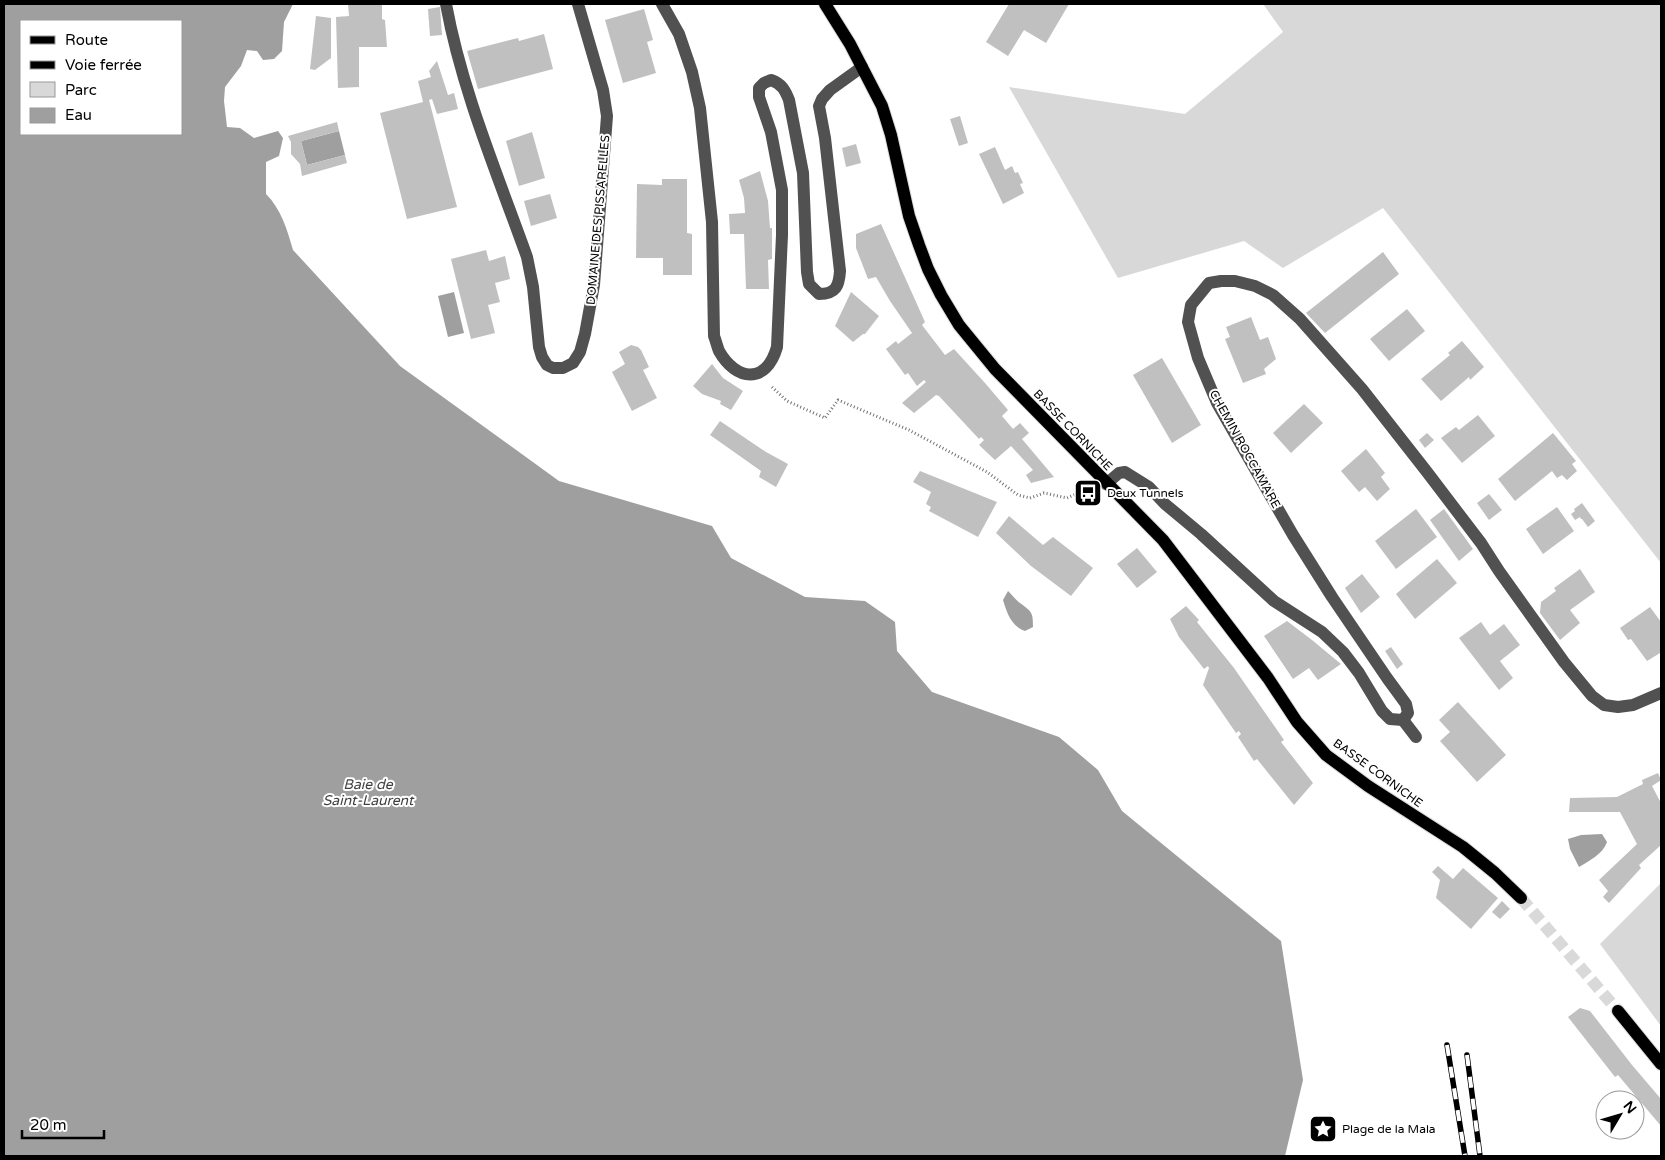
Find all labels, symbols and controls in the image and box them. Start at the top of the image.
legend [20,20,182,135]
text: Route [65,31,108,49]
text: Voie ferrée [65,56,142,74]
text: Parc [65,81,97,99]
text: Eau [65,106,92,124]
street label: DOMAINE DES PISSARELLES [584,134,612,306]
street label: BASSE CORNICHE [1031,387,1116,474]
street label: CHEMIN ROCCAMARE [1207,387,1284,511]
bus stop icon: Deux Tunnels [1073,478,1103,508]
place label: Deux Tunnels [1107,486,1184,500]
street label: BASSE CORNICHE [1330,736,1426,810]
water label: Baie de Saint-Laurent [323,776,415,809]
north arrow [1595,1090,1645,1140]
text: N [1620,1098,1640,1117]
scale bar [22,1108,105,1140]
place icon: Plage de la Mala [1308,1114,1338,1144]
text: 20 m [30,1116,67,1134]
place label: Plage de la Mala [1342,1122,1436,1136]

